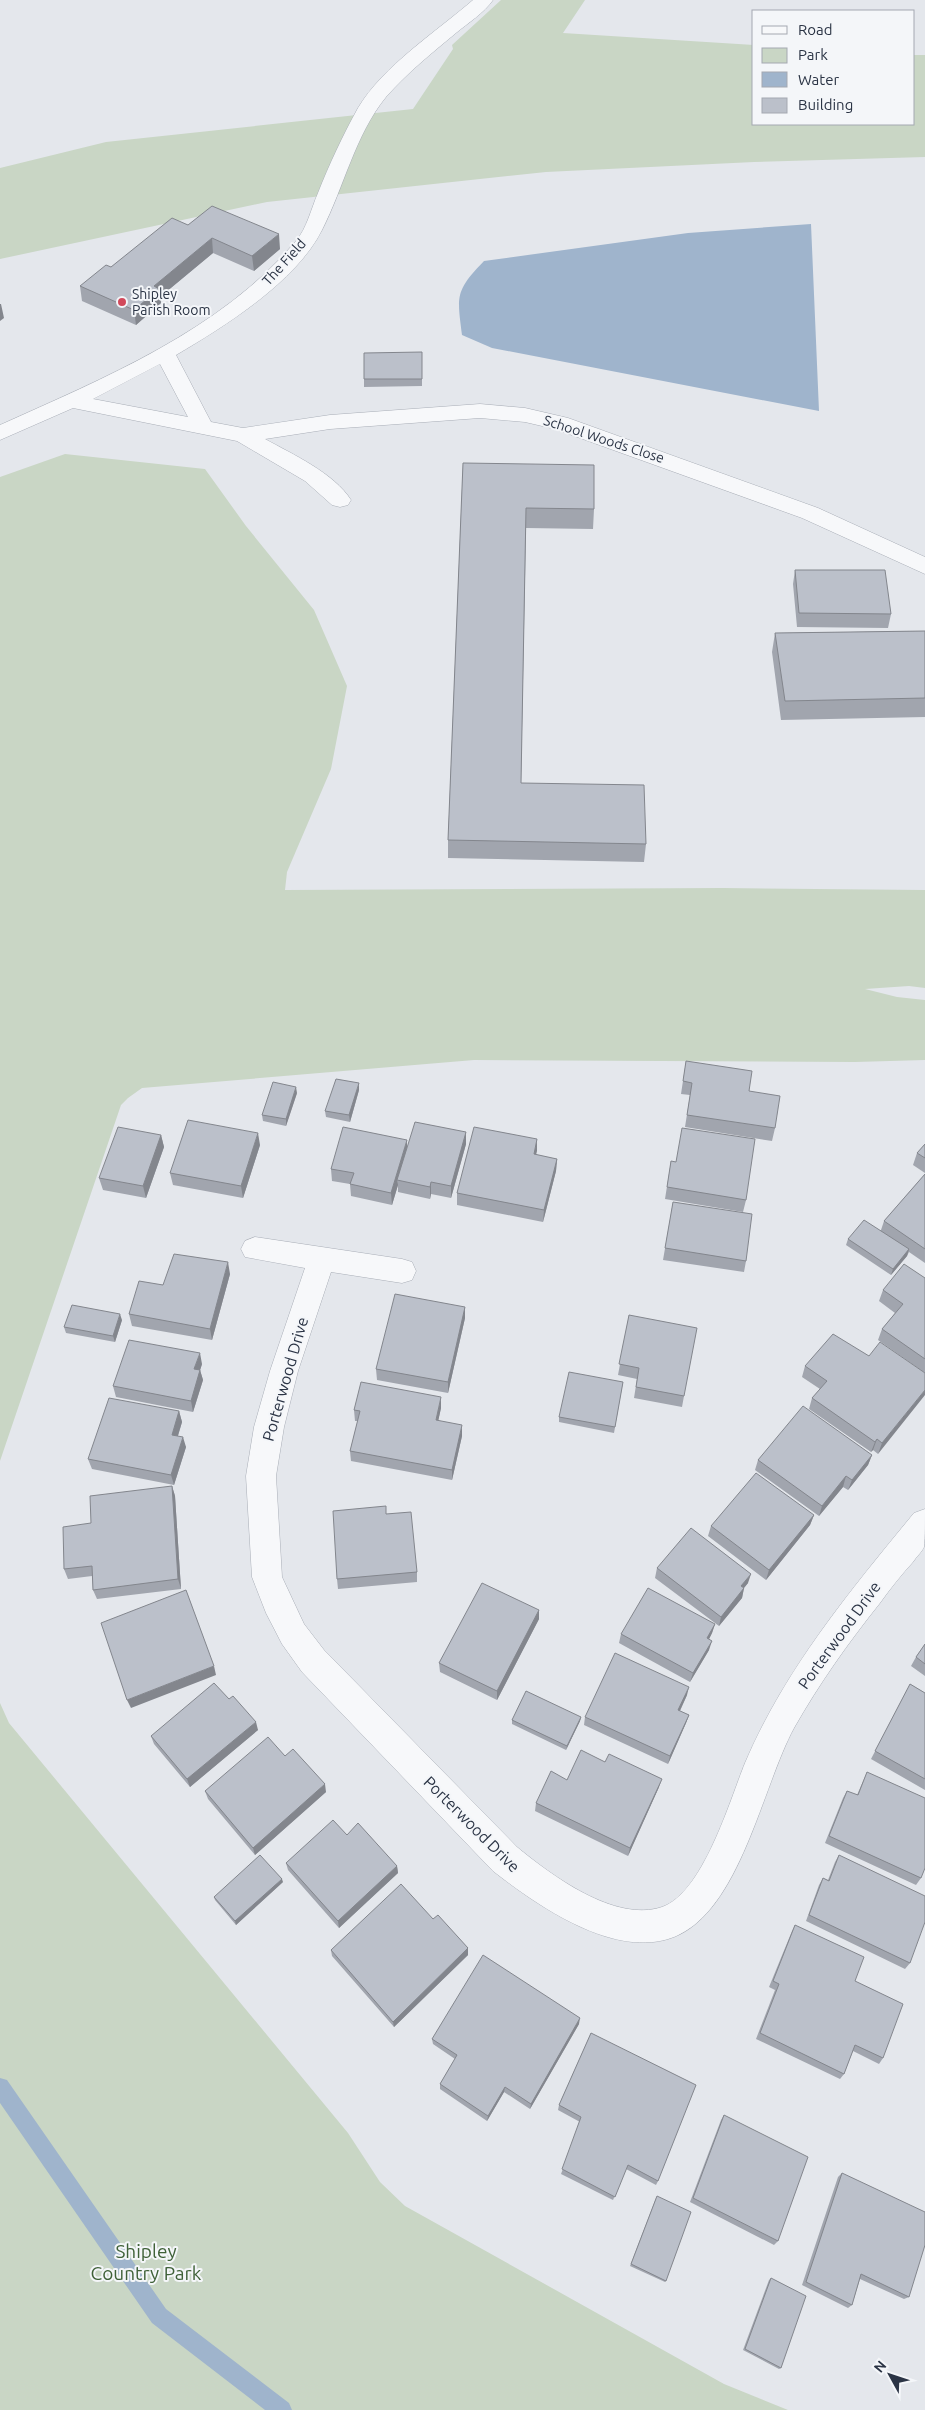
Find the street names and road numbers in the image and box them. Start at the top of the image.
street label: The Field [259,235,309,289]
street label: School Woods Close [542,412,666,466]
street label: Porterwood Drive [259,1315,311,1443]
street label: Porterwood Drive [794,1578,884,1692]
street label: Porterwood Drive [420,1772,524,1876]

